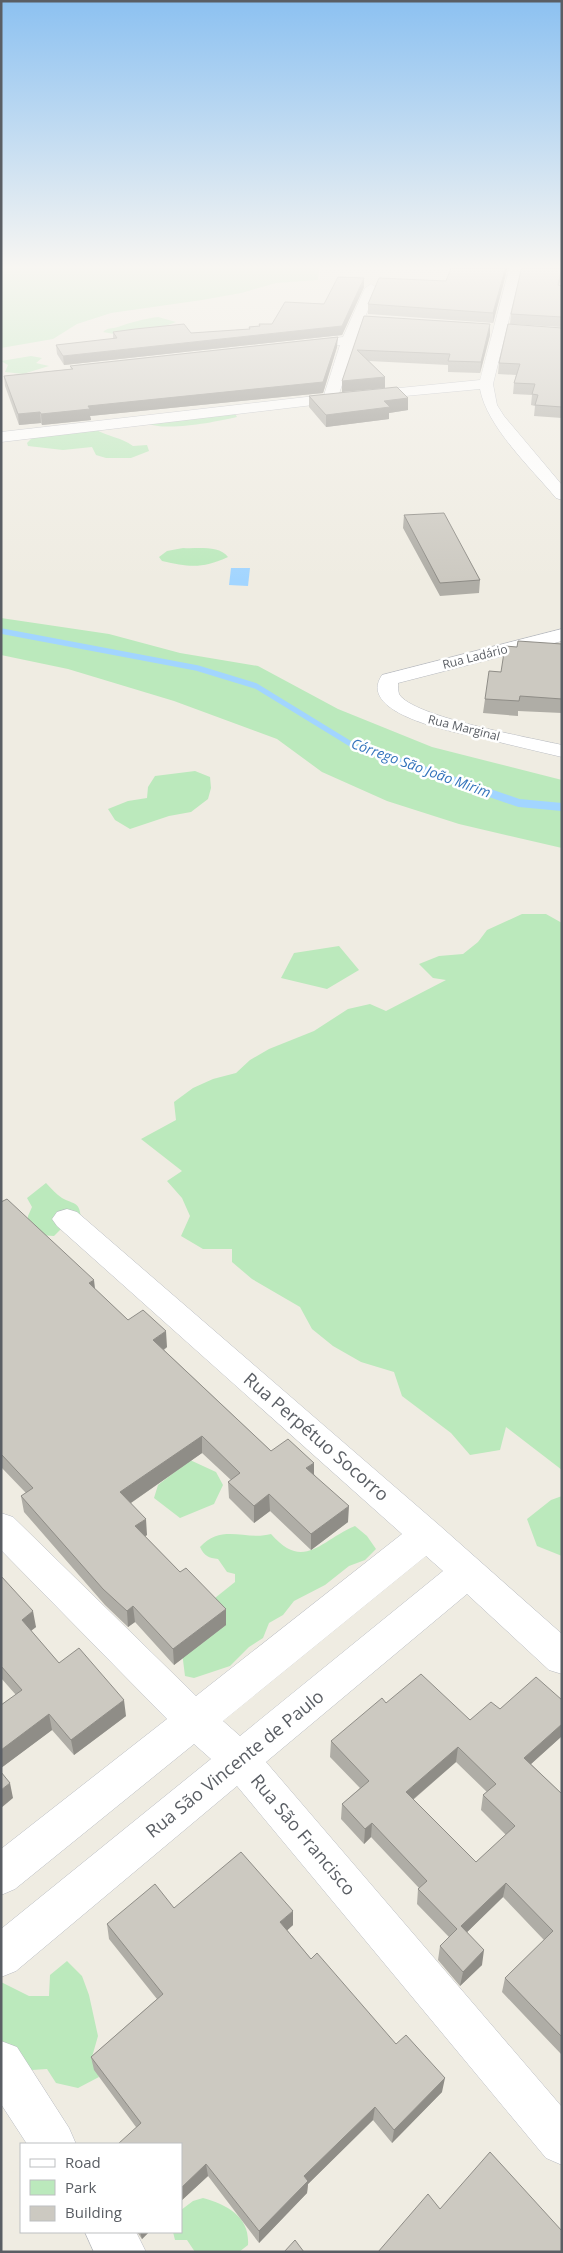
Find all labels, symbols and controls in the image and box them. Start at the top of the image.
street label: Rua Ladário [440,640,509,673]
street label: Rua Marginal [426,710,502,745]
water label: Córrego São João Mirim [349,733,493,802]
street label: Rua Perpétuo Socorro [239,1367,394,1506]
street label: Rua São Vincente de Paulo [140,1684,328,1843]
street label: Rua São Francisco [246,1769,362,1900]
legend [20,2143,182,2233]
text: Road [65,2152,101,2172]
text: Park [65,2177,96,2197]
text: Building [65,2202,122,2222]

